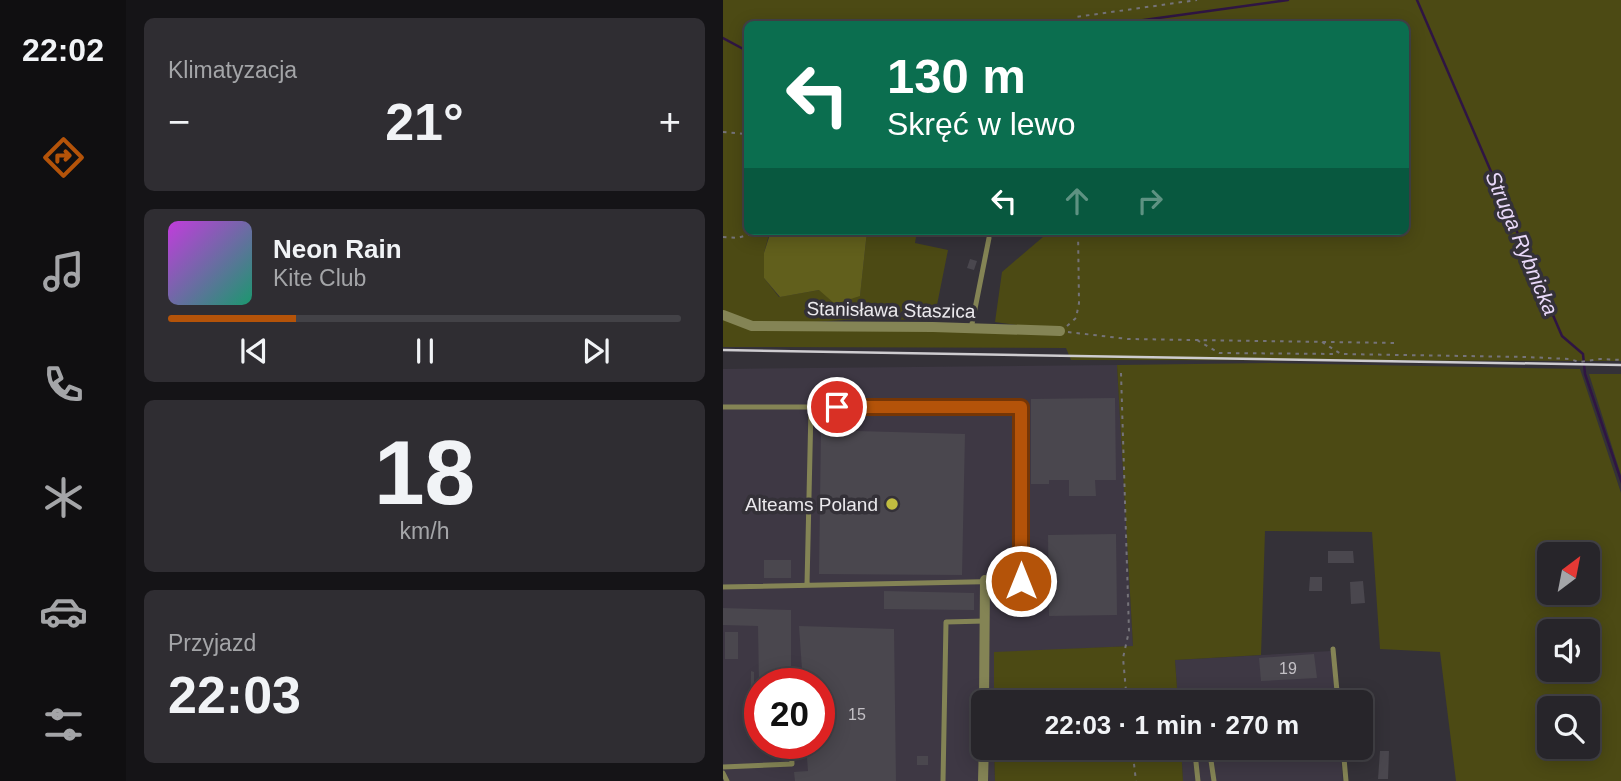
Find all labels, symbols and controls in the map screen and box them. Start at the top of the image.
text: 22:02 [22,32,104,68]
icon: left [772,49,863,140]
text: 130 m [887,49,1026,103]
text: Klimatyzacja [168,57,297,83]
text: 21° [385,93,464,151]
text: − [168,101,190,143]
text: + [659,101,681,143]
text: Skręć w lewo [887,106,1076,142]
icon: directions [39,133,88,182]
water label: Struga Rybnicka [1481,168,1563,318]
icon: left [985,182,1023,220]
icon: ahead [1058,182,1096,220]
icon: right [1131,182,1169,220]
text: Neon Rain [273,234,402,264]
icon: music [39,247,88,296]
text: Kite Club [273,265,366,291]
street label: Stanisława Staszica [806,298,976,322]
icon: previous [235,332,273,370]
icon: pause [406,332,444,370]
icon: next [577,332,615,370]
icon: phone [39,360,88,409]
pin [807,377,867,437]
icon: arrive [818,388,856,426]
text: 18 [374,422,475,523]
icon: climate [39,473,88,522]
place label: Alteams Poland [745,494,878,515]
marker: Alteams Poland [884,496,900,512]
text: km/h [400,518,449,544]
north arrow [1537,542,1600,606]
map controls [1537,542,1600,759]
position arrow [984,544,1058,618]
icon: car [39,587,88,636]
button: sound [1537,619,1600,682]
text: Przyjazd [168,630,256,656]
house number: 19 [1279,660,1297,677]
text: 22:03 [168,666,301,724]
speed limit sign: 20 [744,668,835,759]
button: search [1537,696,1600,759]
icon: filters [39,700,88,749]
house number: 15 [848,706,866,723]
text: 22:03 · 1 min · 270 m [1045,710,1299,740]

